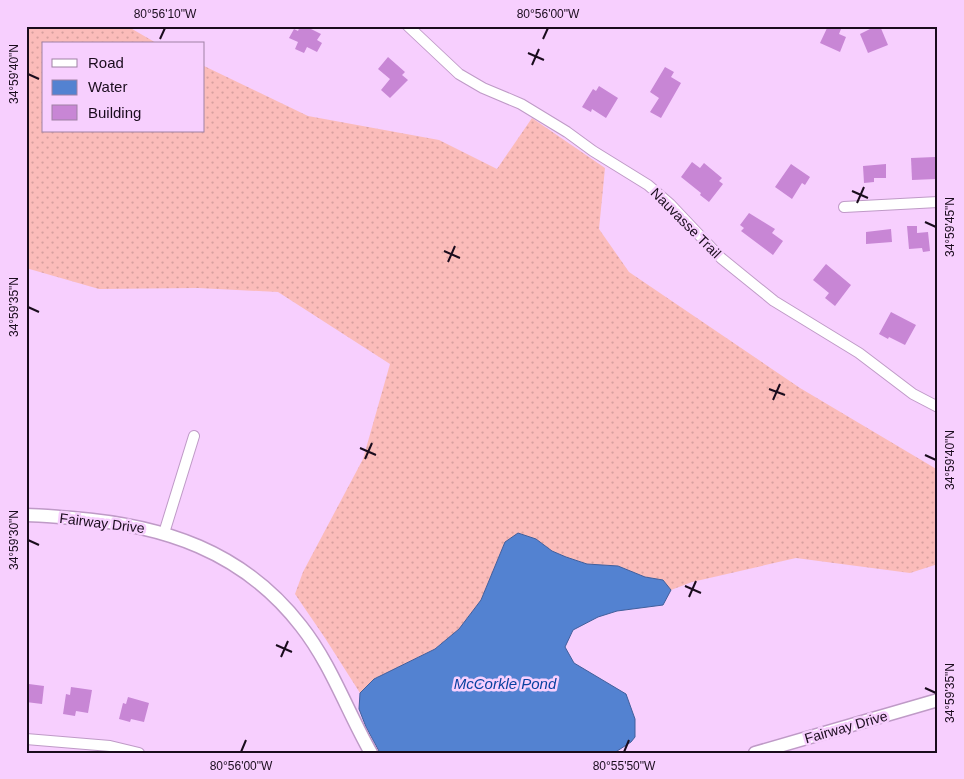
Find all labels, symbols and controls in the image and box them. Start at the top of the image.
text: 80°56'10"W [134,7,197,21]
text: 80°56'00"W [517,7,580,21]
legend [42,42,205,132]
text: 34°59'40"N [7,44,21,104]
text: Road [88,54,124,71]
text: Water [88,78,127,95]
text: Building [88,104,141,121]
street label: Nauvasse Trail [648,185,724,261]
text: 34°59'45"N [943,197,957,257]
text: 34°59'35"N [7,277,21,337]
text: 34°59'40"N [943,430,957,490]
text: 34°59'30"N [7,510,21,570]
street label: Fairway Drive [59,510,146,536]
text: 34°59'35"N [943,663,957,723]
water label: McCorkle Pond [454,675,557,692]
street label: Fairway Drive [803,707,890,746]
text: 80°56'00"W [210,759,273,773]
text: 80°55'50"W [593,759,656,773]

